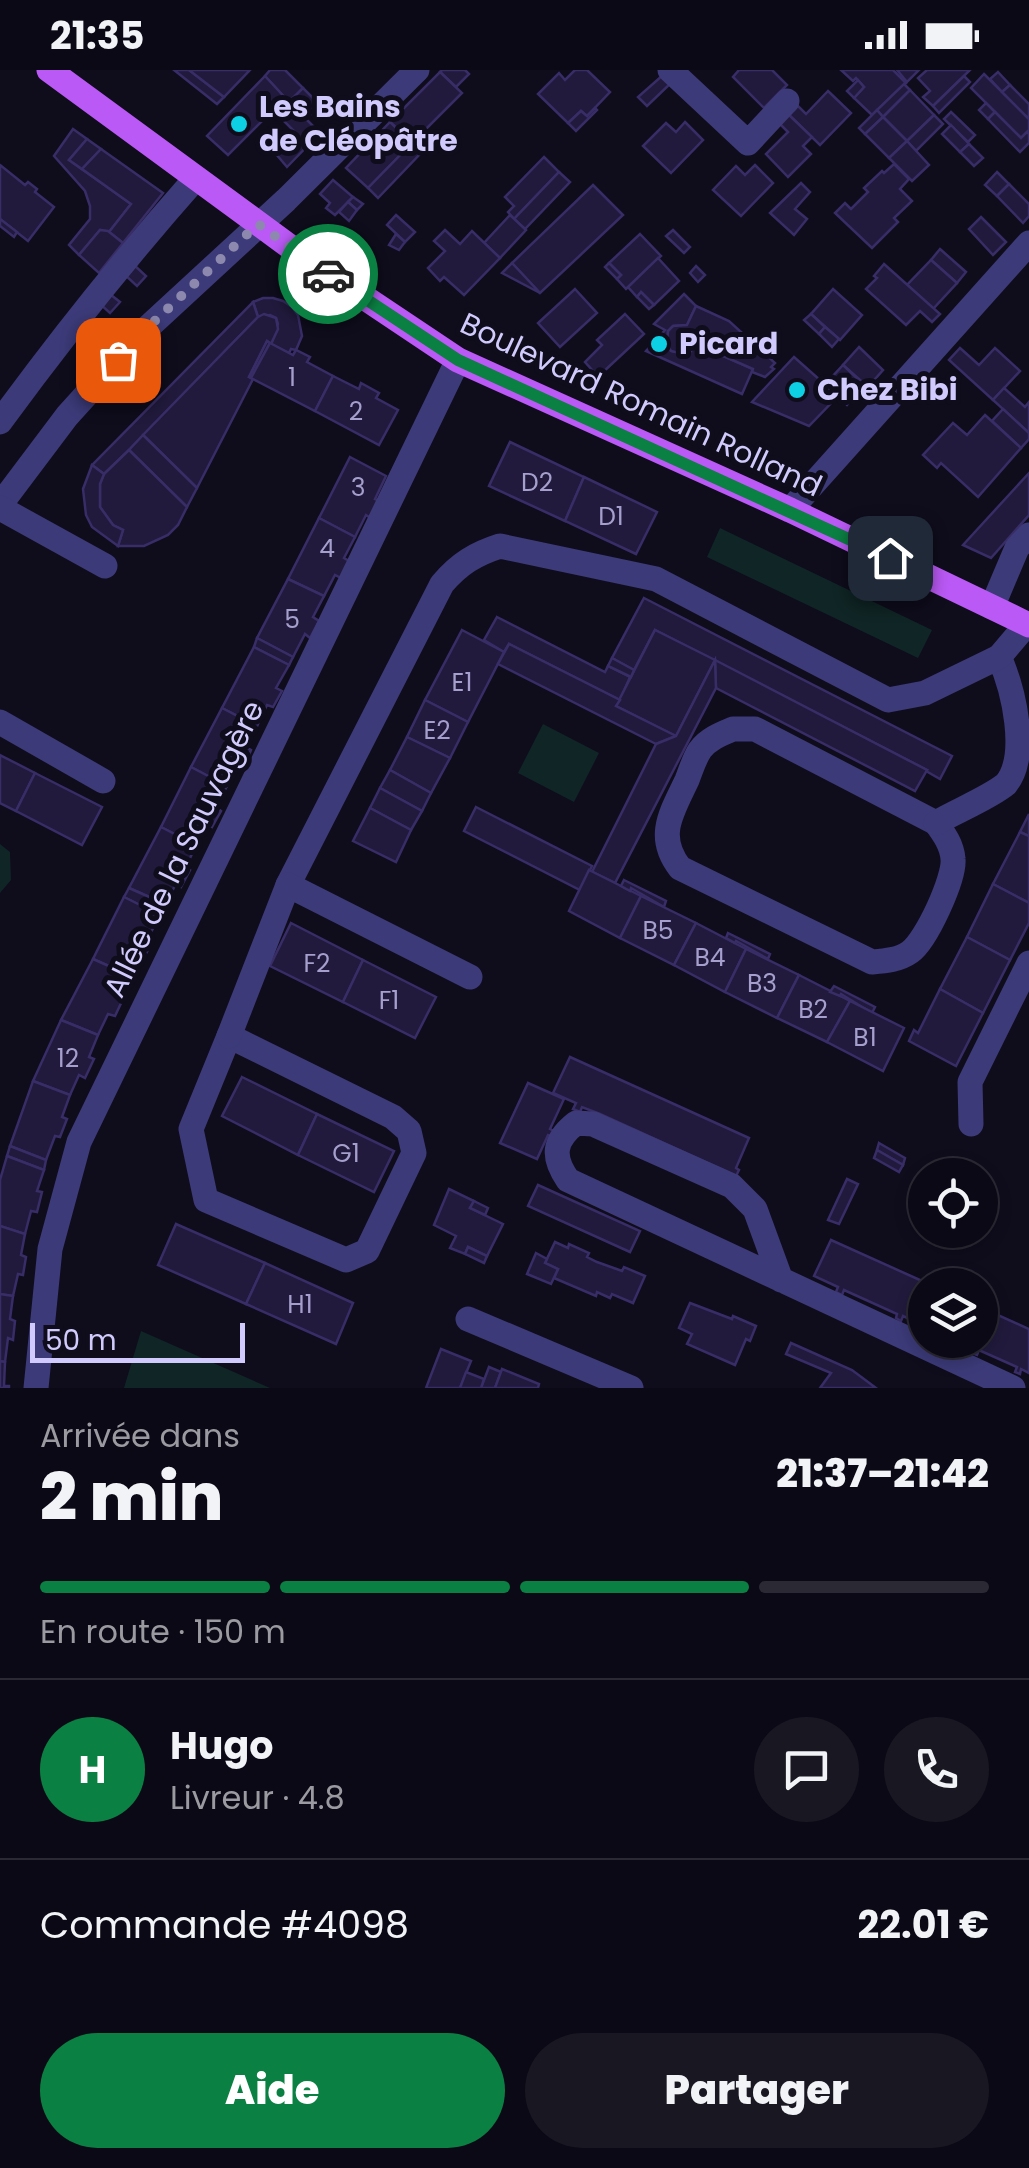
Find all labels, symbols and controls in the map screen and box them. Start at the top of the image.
text: 21:35 [50,9,144,62]
place label: Les Bains de Cléopâtre [259,85,458,162]
marker: Les Bains de Cléopâtre [228,113,250,135]
courier [278,224,378,324]
icon: car [301,247,356,302]
street label: Boulevard Romain Rolland [453,302,829,507]
pin [76,318,161,403]
place label: Picard [679,322,778,365]
icon: bag [91,333,146,388]
marker: Picard [648,333,670,355]
house number: 1 [288,360,296,395]
place label: Chez Bibi [817,368,958,411]
marker: Chez Bibi [786,379,808,401]
house number: 2 [349,394,363,429]
house number: D2 [521,465,553,500]
house number: 3 [351,470,365,505]
house number: D1 [598,499,624,534]
pin [848,516,933,601]
house number: 4 [319,531,335,566]
icon: home [863,531,918,586]
house number: 5 [284,602,300,637]
house number: E1 [452,665,472,700]
street label: Allée de la Sauvagère [93,693,274,1005]
house number: E2 [423,713,451,748]
house number: B5 [642,913,674,948]
house number: B4 [694,940,726,975]
house number: F2 [304,946,330,981]
house number: B3 [747,966,777,1001]
house number: F1 [379,983,399,1018]
house number: B2 [798,992,828,1027]
house number: B1 [853,1020,877,1055]
house number: 12 [57,1041,79,1076]
house number: G1 [332,1136,360,1171]
map controls [908,1158,998,1358]
button: locate [908,1158,998,1248]
button: layers [908,1268,998,1358]
house number: H1 [287,1287,313,1322]
scale bar [30,1318,245,1362]
text: 50 m [45,1321,116,1360]
text: Arrivée dans [40,1413,240,1458]
text: 21:37–21:42 [776,1447,989,1500]
text: 2 min [40,1452,223,1543]
text: En route · 150 m [40,1609,286,1654]
button: chat [754,1717,859,1822]
button: phone [884,1717,989,1822]
text: Hugo [170,1719,273,1772]
text: H [79,1743,106,1796]
text: Livreur · 4.8 [170,1775,345,1820]
text: Commande #4098 [40,1898,409,1951]
text: 22.01 € [858,1898,989,1951]
button: Aide [40,2033,505,2148]
button: Partager [525,2033,989,2148]

